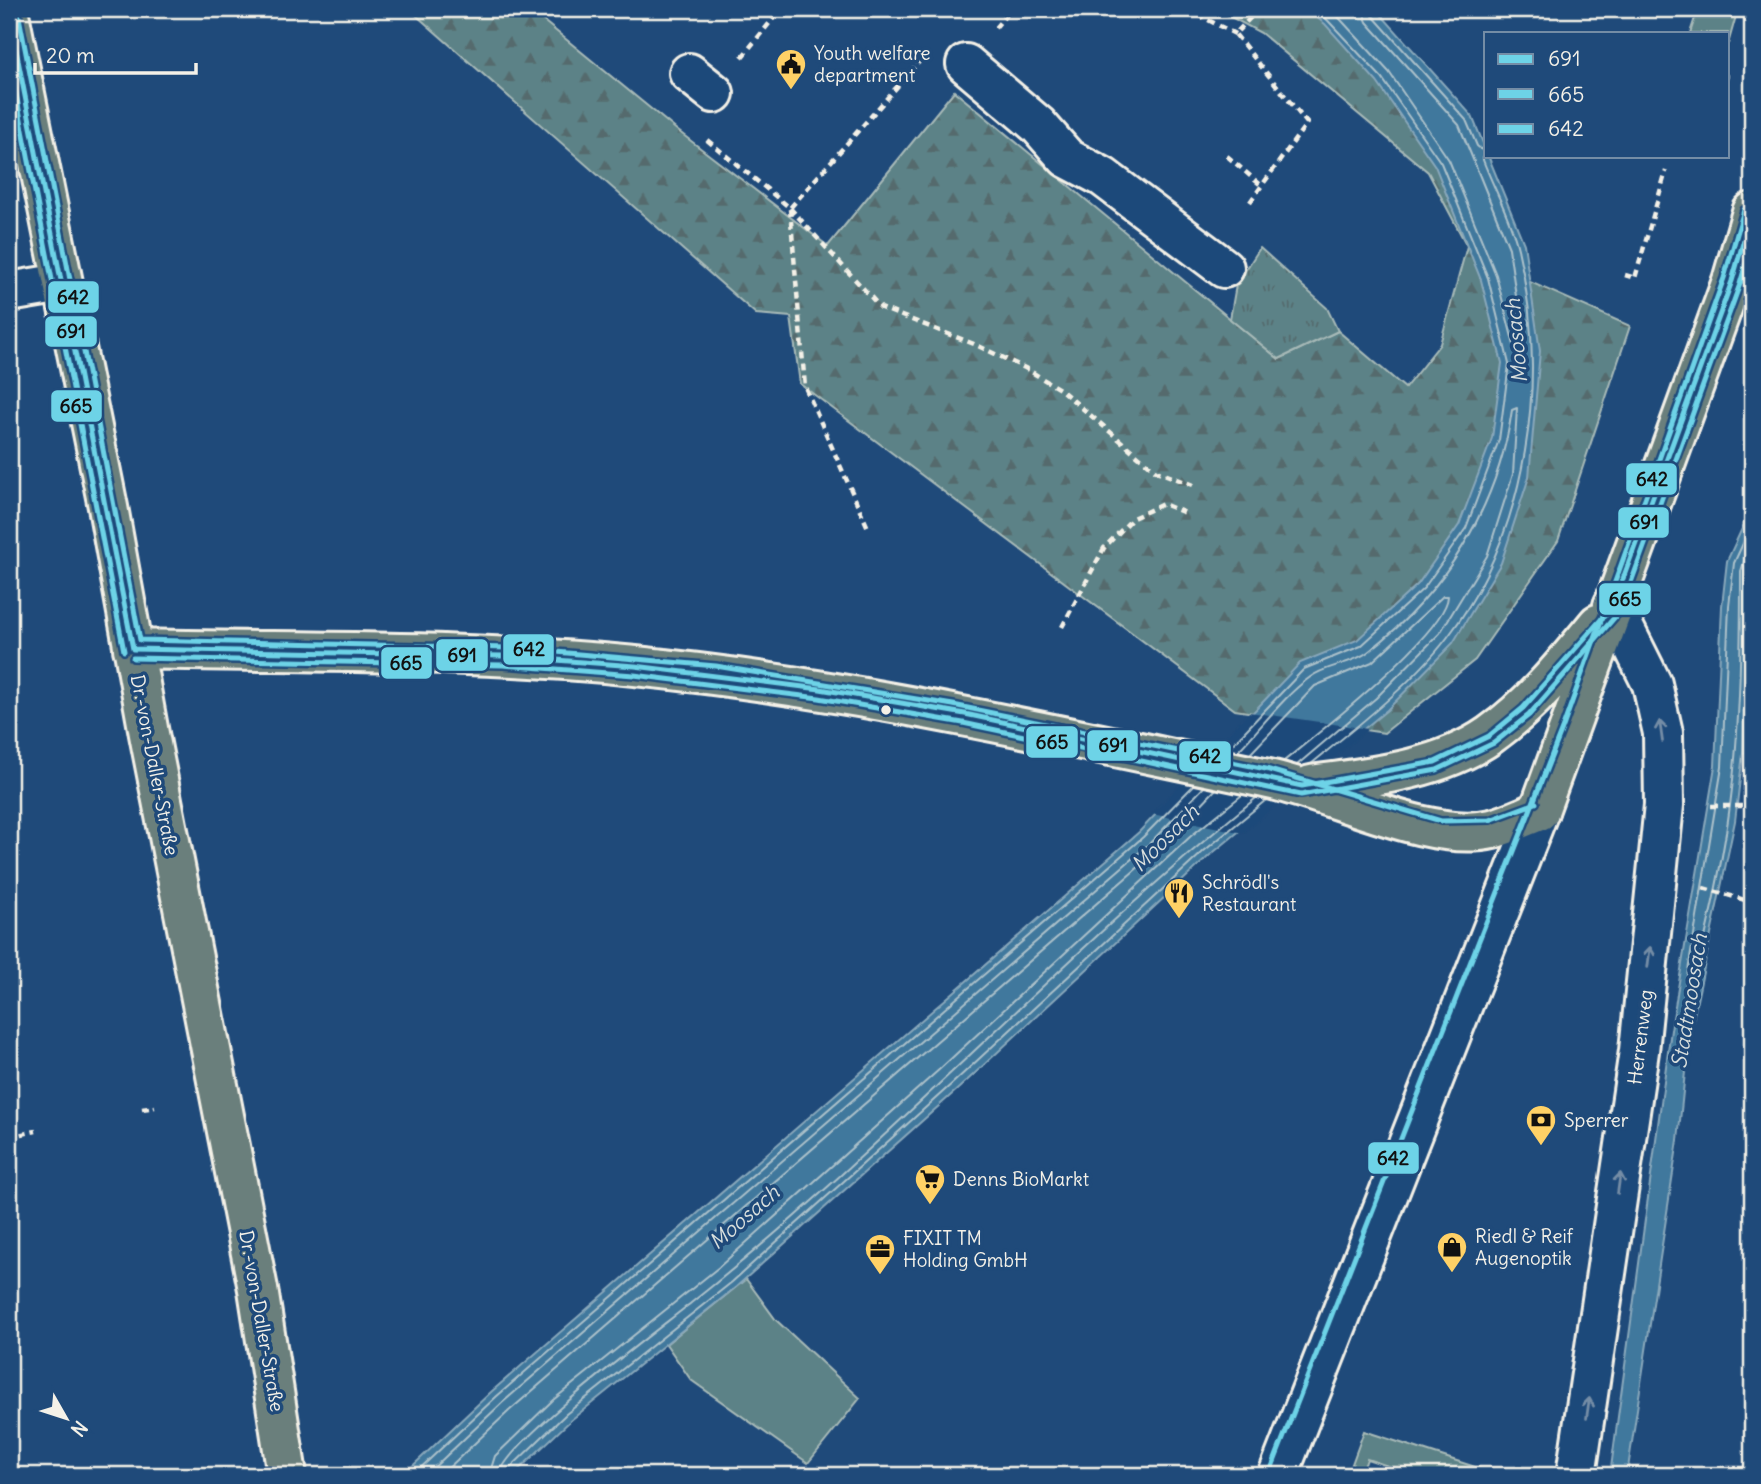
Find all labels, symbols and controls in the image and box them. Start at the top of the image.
scale bar [35,32,196,76]
legend [1484,32,1730,158]
place label: Youth welfare department [814,41,931,87]
text: 20 m [46,42,95,69]
text: 691 [1548,45,1581,72]
public building icon: Youth welfare department [774,47,808,91]
text: 665 [1548,81,1584,108]
text: 642 [1548,115,1584,142]
line badge: 642 [47,280,100,314]
text: 642 [57,285,89,309]
water label: Moosach [1499,297,1533,384]
line badge: 691 [44,315,98,348]
text: 691 [56,319,86,343]
line badge: 665 [50,389,103,423]
text: 665 [60,394,92,418]
line badge: 642 [1625,462,1678,496]
text: 642 [1636,467,1668,491]
line badge: 691 [1617,506,1670,539]
text: 691 [1629,510,1659,534]
line badge: 665 [1598,582,1652,616]
text: 665 [1609,587,1641,611]
line badge: 642 [502,633,555,666]
text: 642 [513,637,545,661]
line badge: 691 [435,638,489,672]
text: 691 [447,643,477,667]
line badge: 665 [380,646,433,680]
text: 665 [390,651,422,675]
street label: Dr.-von-Daller-Straße [126,673,184,857]
unlabelled marker [879,703,893,717]
one-way arrow [1655,720,1668,743]
line badge: 665 [1025,725,1079,759]
line badge: 691 [1086,729,1139,762]
text: 665 [1036,730,1068,754]
text: 691 [1098,733,1128,757]
line badge: 642 [1178,740,1232,773]
text: 642 [1189,744,1221,768]
water label: Moosach [1126,798,1205,877]
place label: Schrödl's Restaurant [1202,870,1296,916]
restaurant icon: Schrödl's Restaurant [1162,876,1196,920]
water label: Stadtmoosach [1665,931,1713,1070]
one-way arrow [1643,946,1656,969]
street label: Herrenweg [1622,988,1658,1086]
bank icon: Sperrer [1524,1103,1558,1147]
place label: Sperrer [1564,1108,1629,1132]
line badge: 642 [1367,1141,1420,1175]
text: 642 [1377,1146,1409,1170]
supermarket icon: Denns BioMarkt [913,1162,947,1206]
place label: Denns BioMarkt [953,1167,1089,1191]
one-way arrow [1613,1172,1626,1195]
water label: Moosach [703,1178,785,1255]
place label: Riedl & Reif Augenoptik [1475,1224,1574,1270]
place label: FIXIT TM Holding GmbH [903,1226,1028,1272]
street label: Dr.-von-Daller-Straße [234,1228,290,1414]
shop icon: Riedl & Reif Augenoptik [1435,1230,1469,1274]
office icon: FIXIT TM Holding GmbH [863,1232,897,1276]
north arrow [32,1382,102,1452]
one-way arrow [1582,1397,1595,1420]
text: N [66,1416,93,1441]

